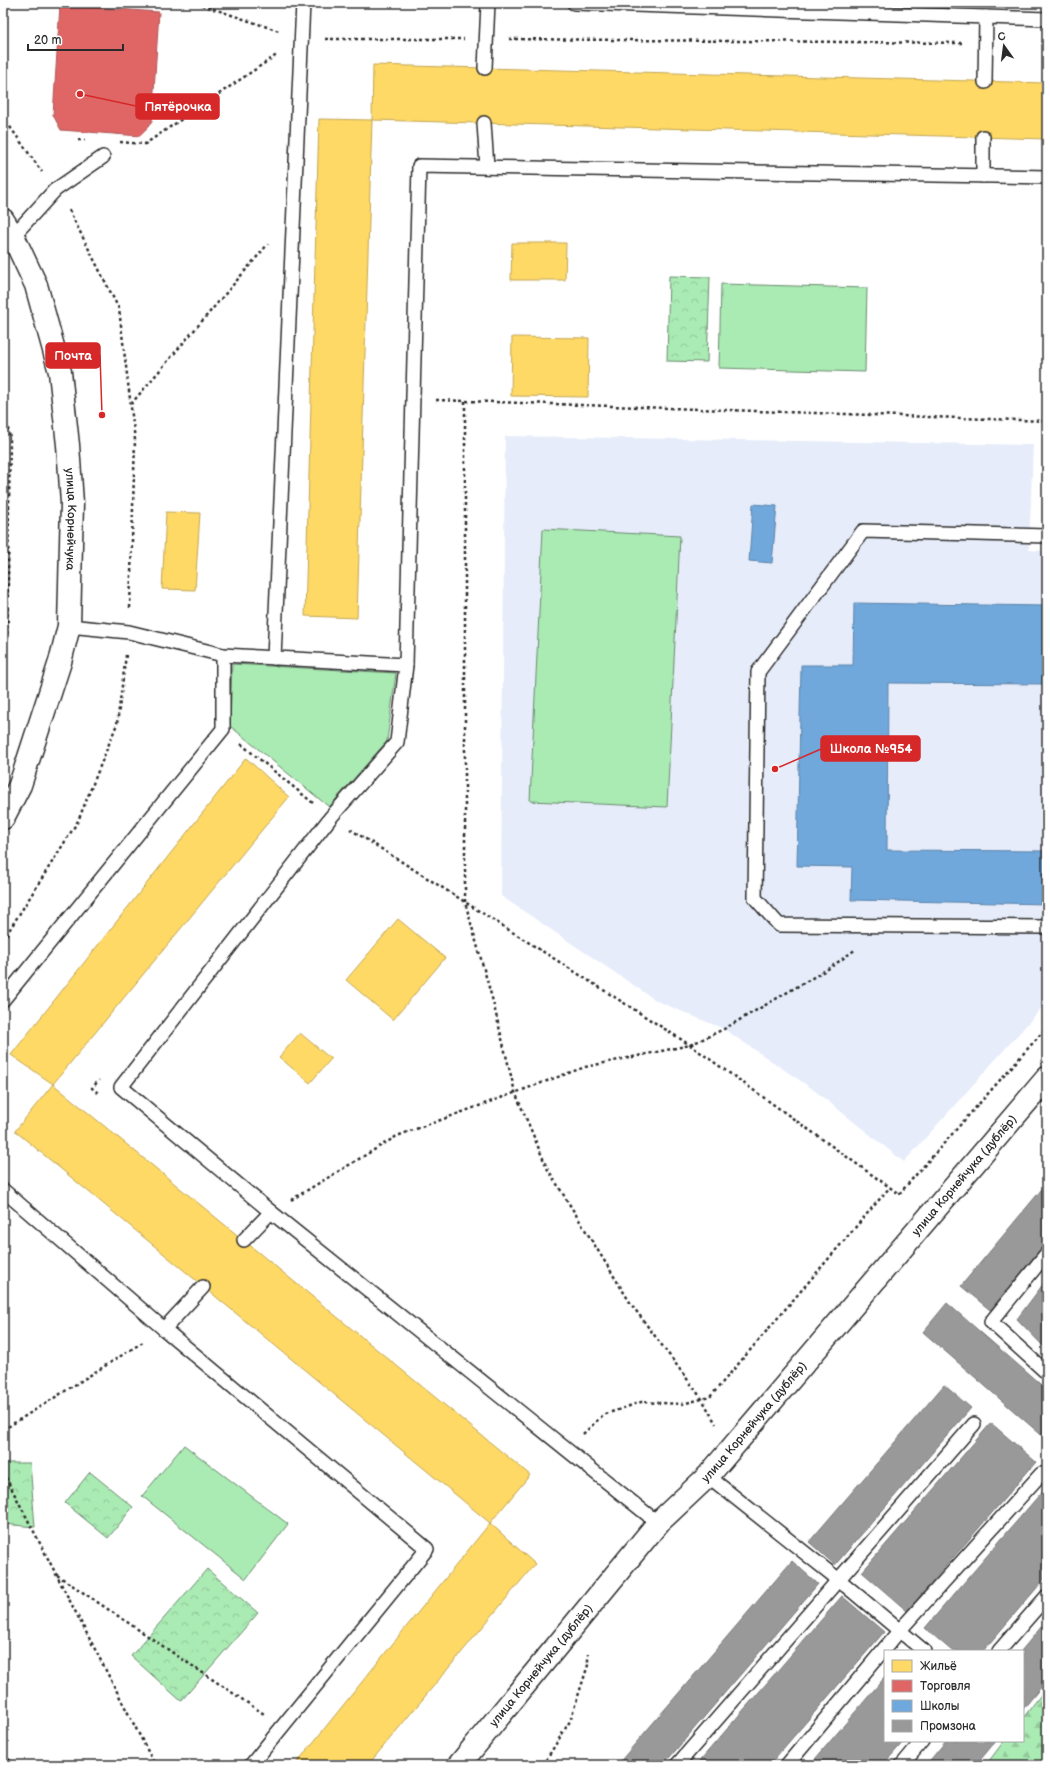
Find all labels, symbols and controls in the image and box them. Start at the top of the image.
scale bar [28,26,123,52]
north arrow [984,26,1024,66]
text: С [996,29,1007,44]
text: 20 m [34,33,61,48]
callout: Пятёрочка [136,94,219,119]
text: Пятёрочка [145,99,212,115]
callout: Почта [46,343,100,368]
text: Почта [54,348,92,364]
street label: улица Корнейчука [62,467,80,571]
callout: Школа №954 [821,736,920,761]
text: Школа №954 [830,741,913,757]
street label: улица Корнейчука (дублёр) [908,1112,1020,1239]
street label: улица Корнейчука (дублёр) [698,1358,810,1486]
street label: улица Корнейчука (дублёр) [486,1601,596,1730]
legend [884,1650,1024,1742]
text: Жильё [920,1659,957,1674]
text: Торговля [920,1679,971,1694]
text: Школы [920,1699,959,1714]
text: Промзона [920,1719,976,1734]

